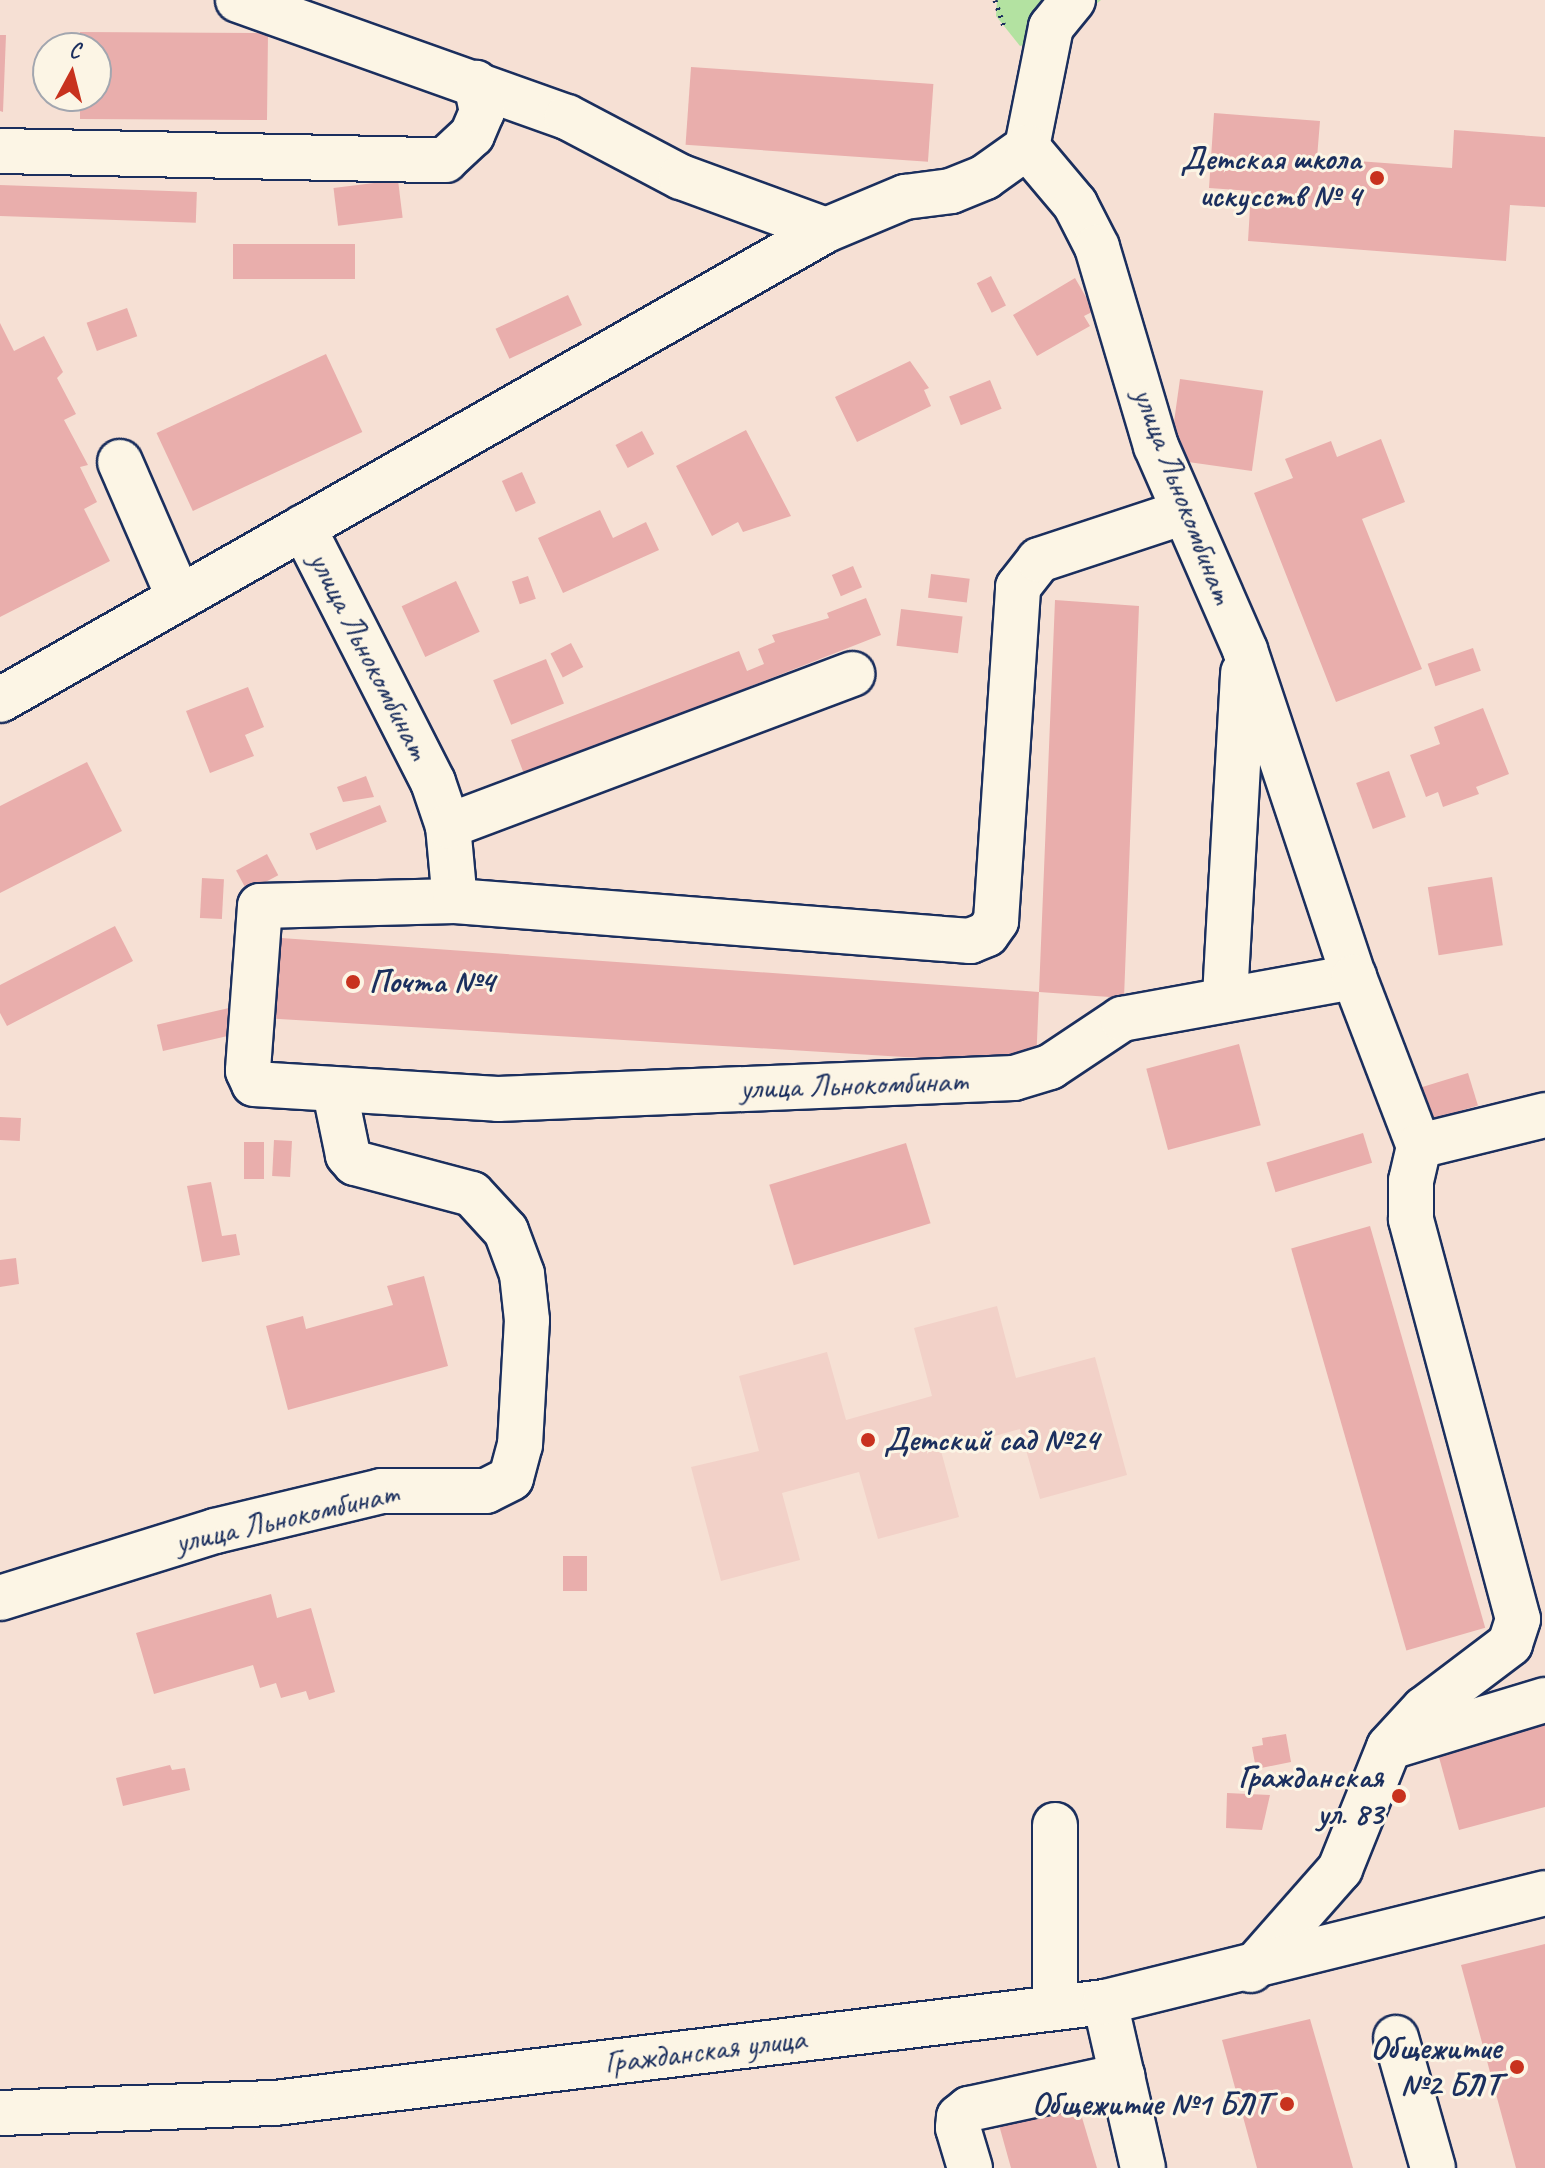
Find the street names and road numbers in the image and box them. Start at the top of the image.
street label: улица Льнокомбинат [1125,383,1241,609]
street label: улица Льнокомбинат [301,546,437,766]
street label: улица Льнокомбинат [740,1062,968,1108]
street label: улица Льнокомбинат [172,1474,402,1562]
street label: Гражданская улица [601,2020,809,2082]

